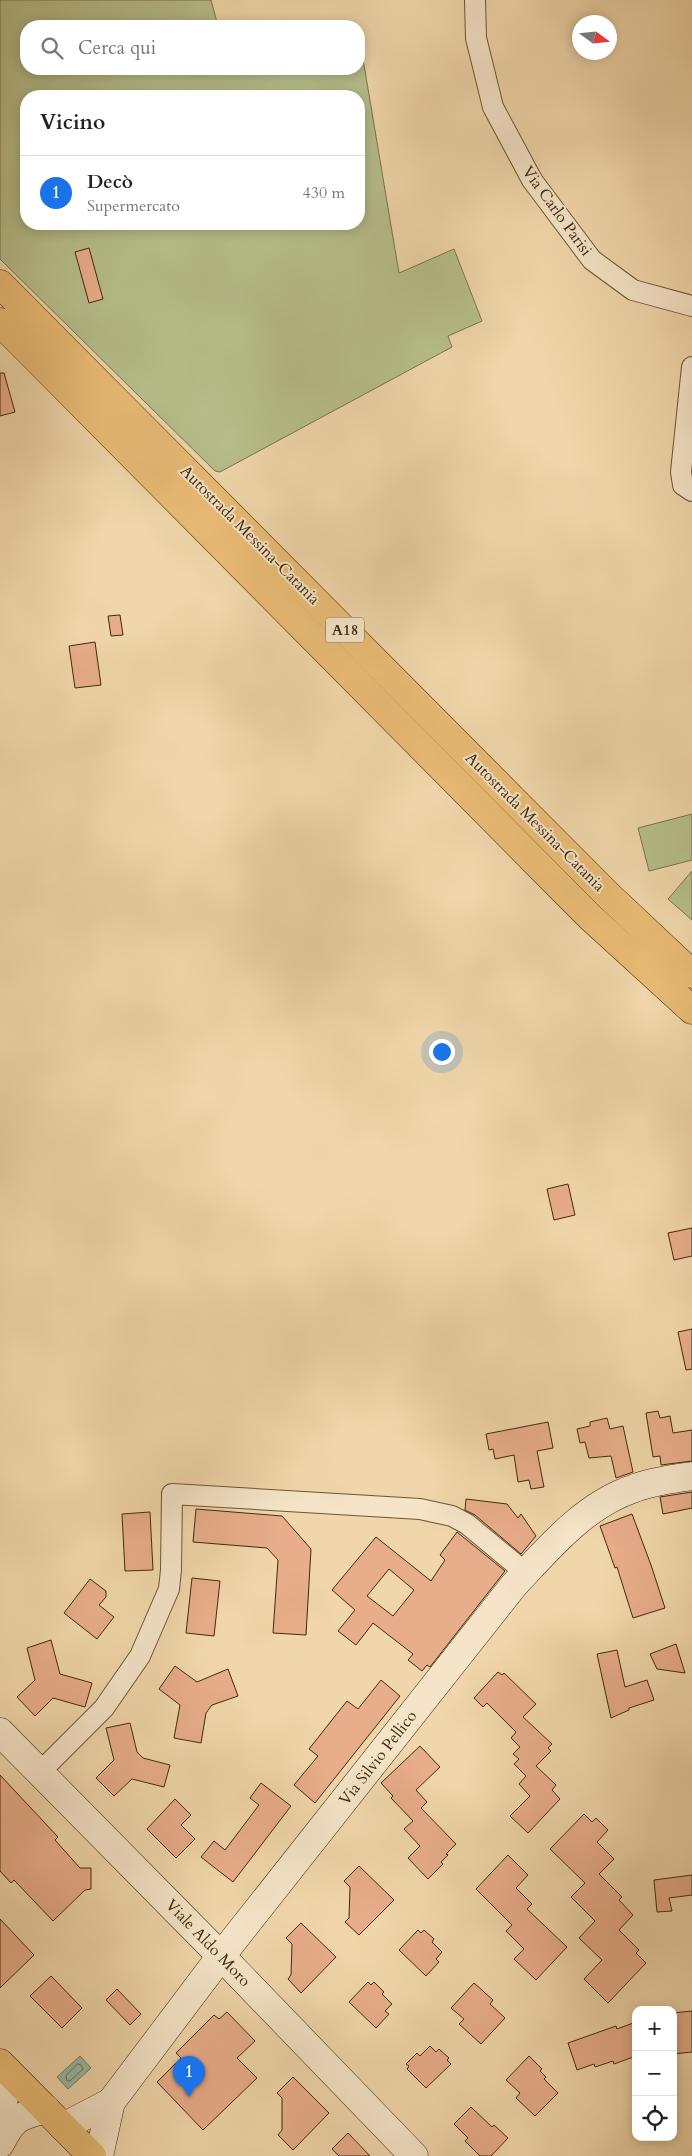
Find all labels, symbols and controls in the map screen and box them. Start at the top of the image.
north arrow [572,15,617,60]
search box [20,20,365,75]
icon: search [38,34,66,62]
text: Cerca qui [78,35,156,61]
text: Vicino [40,108,105,137]
street label: Via Carlo Parisi [517,162,597,261]
text: Decò [87,169,133,195]
text: 1 [52,182,60,204]
text: 430 m [303,182,345,204]
text: Supermercato [87,195,180,217]
street label: Autostrada Messina-Catania [175,460,325,610]
road number: A18 [326,618,364,642]
street label: Autostrada Messina-Catania [460,747,610,897]
your location [429,1039,455,1065]
street label: Via Silvio Pellico [334,1706,422,1810]
street label: Viale Aldo Moro [161,1894,256,1992]
map controls [632,2006,677,2141]
button: + [632,2006,677,2051]
button: − [632,2051,677,2096]
pin: 1 [173,2056,205,2097]
button: locate [632,2096,677,2141]

